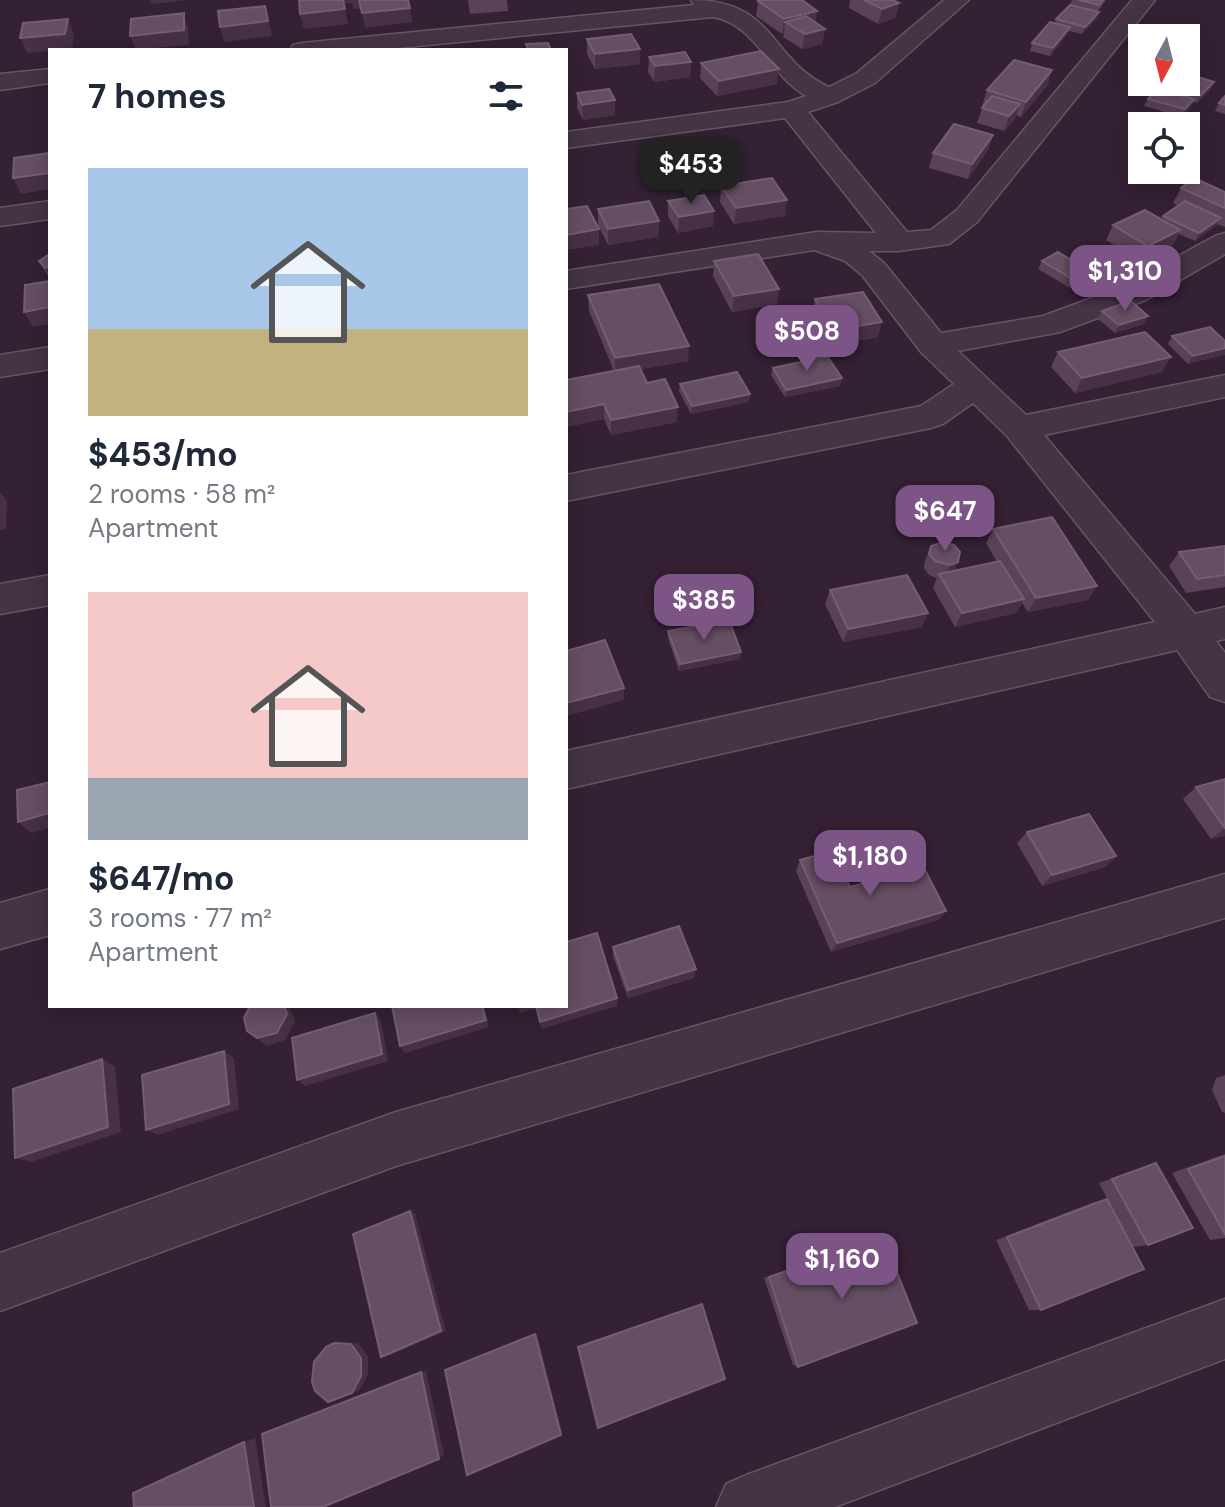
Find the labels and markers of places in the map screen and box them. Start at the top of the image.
pin: $453 [644,138,738,206]
pin: $1,310 [1060,245,1190,313]
pin: $508 [760,305,854,373]
pin: $647 [898,485,992,553]
pin: $385 [657,574,751,642]
pin: $1,180 [805,830,935,898]
pin: $1,160 [777,1233,907,1301]

